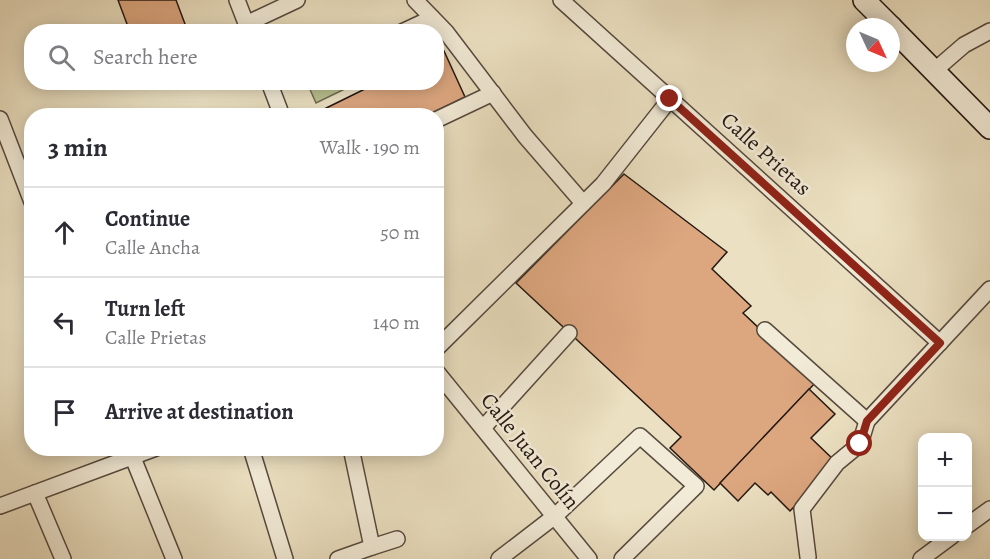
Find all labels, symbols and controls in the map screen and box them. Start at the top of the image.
north arrow [846,18,900,72]
search box [24,24,444,90]
icon: search [45,41,78,74]
text: Search here [93,42,198,72]
route end [656,85,682,111]
street label: Calle Prietas [714,105,818,203]
text: 3 min [48,130,108,165]
text: Walk · 190 m [320,134,420,161]
text: Continue [105,204,190,234]
icon: ahead [48,216,81,249]
text: 50 m [380,219,420,246]
text: Calle Ancha [105,234,200,261]
text: Turn left [105,294,185,324]
icon: left [48,306,81,339]
text: 140 m [373,309,420,336]
text: Calle Prietas [105,324,207,351]
street label: Calle Juan Colín [474,386,586,516]
icon: arrive [48,396,81,429]
text: Arrive at destination [105,397,294,427]
route start [846,430,872,456]
map controls [918,433,972,541]
button: + [918,433,972,487]
button: − [918,487,972,541]

